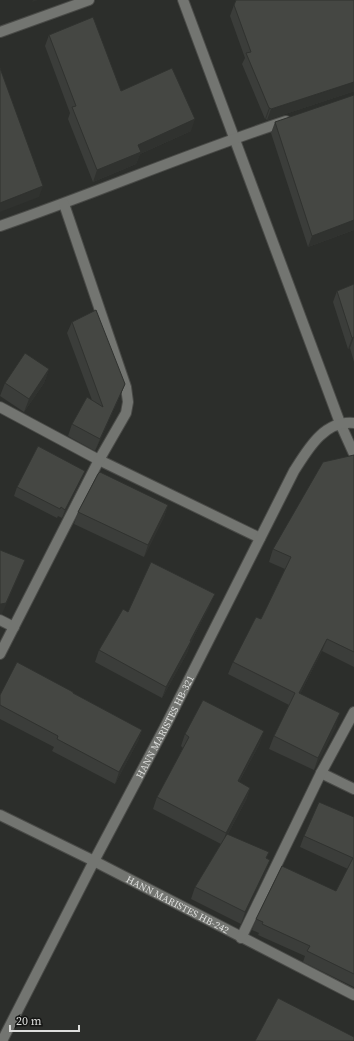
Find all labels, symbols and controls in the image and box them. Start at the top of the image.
street label: HANN MARISTES HB-321 [133,673,197,780]
street label: HANN MARISTES HB-242 [124,872,232,936]
scale bar [10,1007,79,1033]
text: 20 m [16,1013,42,1029]

